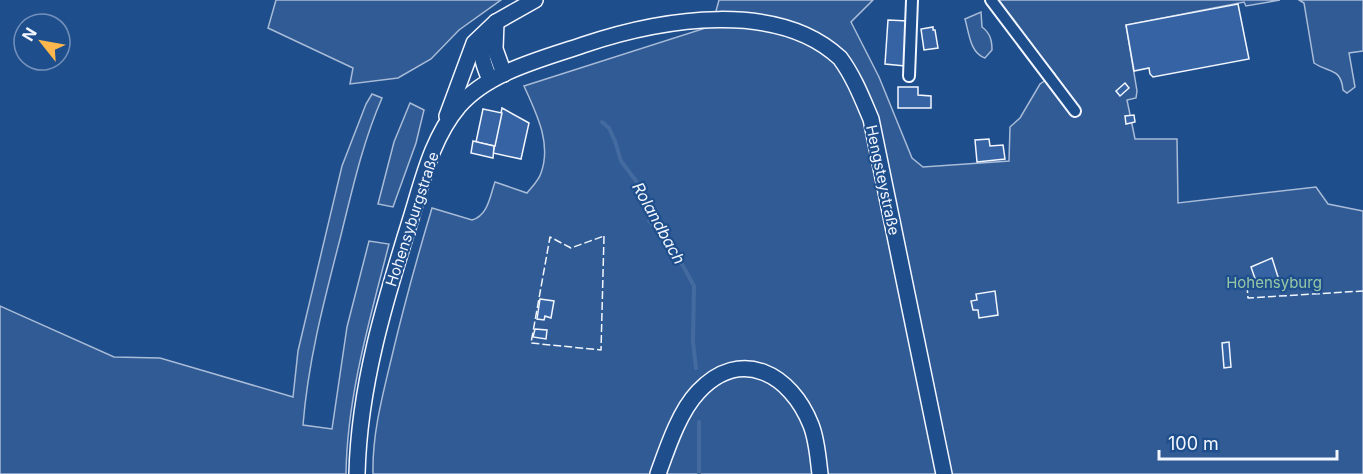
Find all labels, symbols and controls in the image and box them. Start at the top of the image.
north arrow [12,12,72,72]
text: N [17,24,41,45]
street label: Hengsteystraße [862,123,904,237]
street label: Hohensyburgstraße [381,149,443,289]
water label: Rolandbach [628,178,690,268]
park label: Hohensyburg [1226,273,1322,292]
scale bar [1159,423,1338,461]
text: 100 m [1168,433,1219,454]

